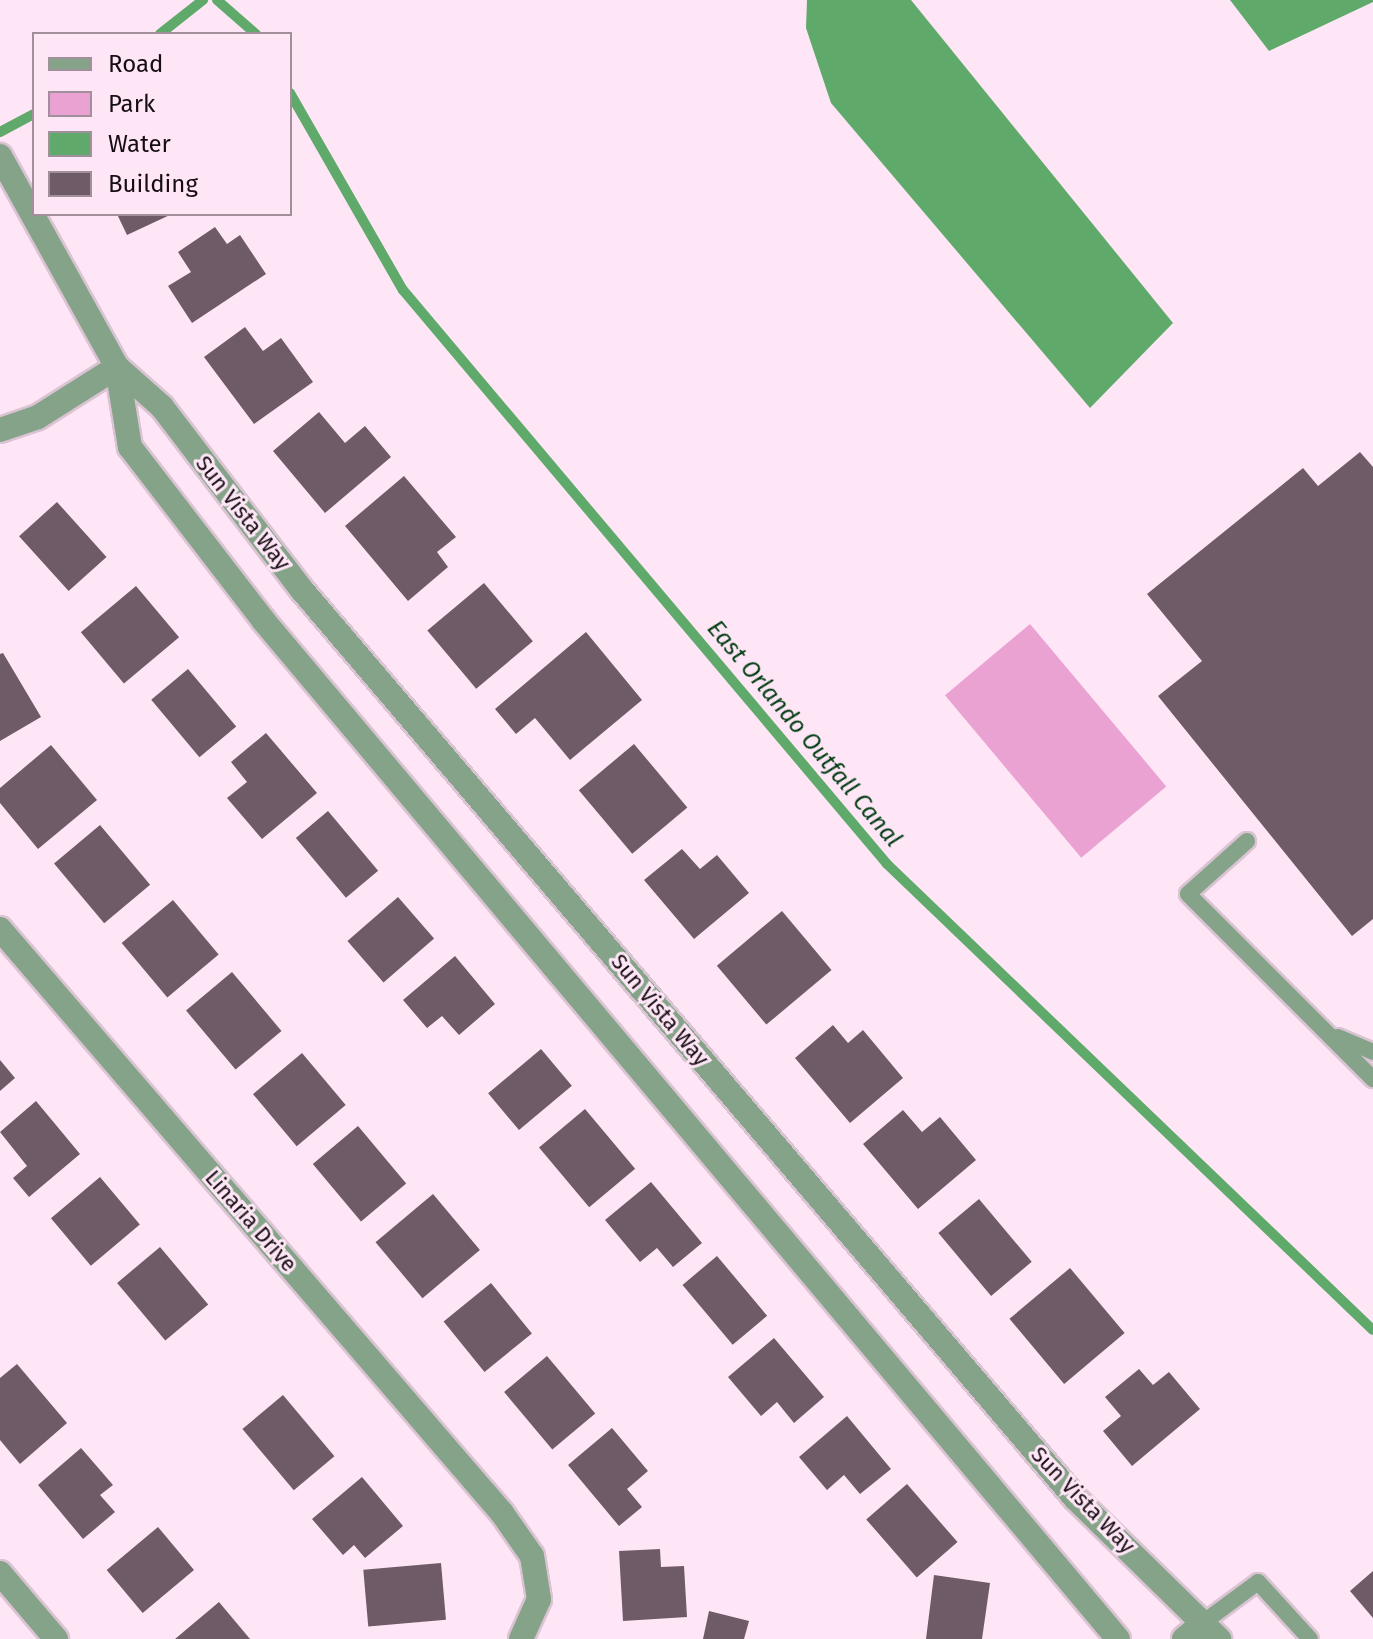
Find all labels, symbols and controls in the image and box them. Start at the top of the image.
legend [32,32,292,216]
text: Road [108,50,163,78]
text: Park [108,90,155,118]
text: Water [108,130,171,158]
text: Building [108,170,198,198]
street label: Sun Vista Way [190,451,296,575]
water label: East Orlando Outfall Canal [701,615,907,853]
street label: Sun Vista Way [606,949,714,1071]
street label: Linaria Drive [200,1165,302,1277]
street label: Sun Vista Way [1026,1441,1140,1559]

